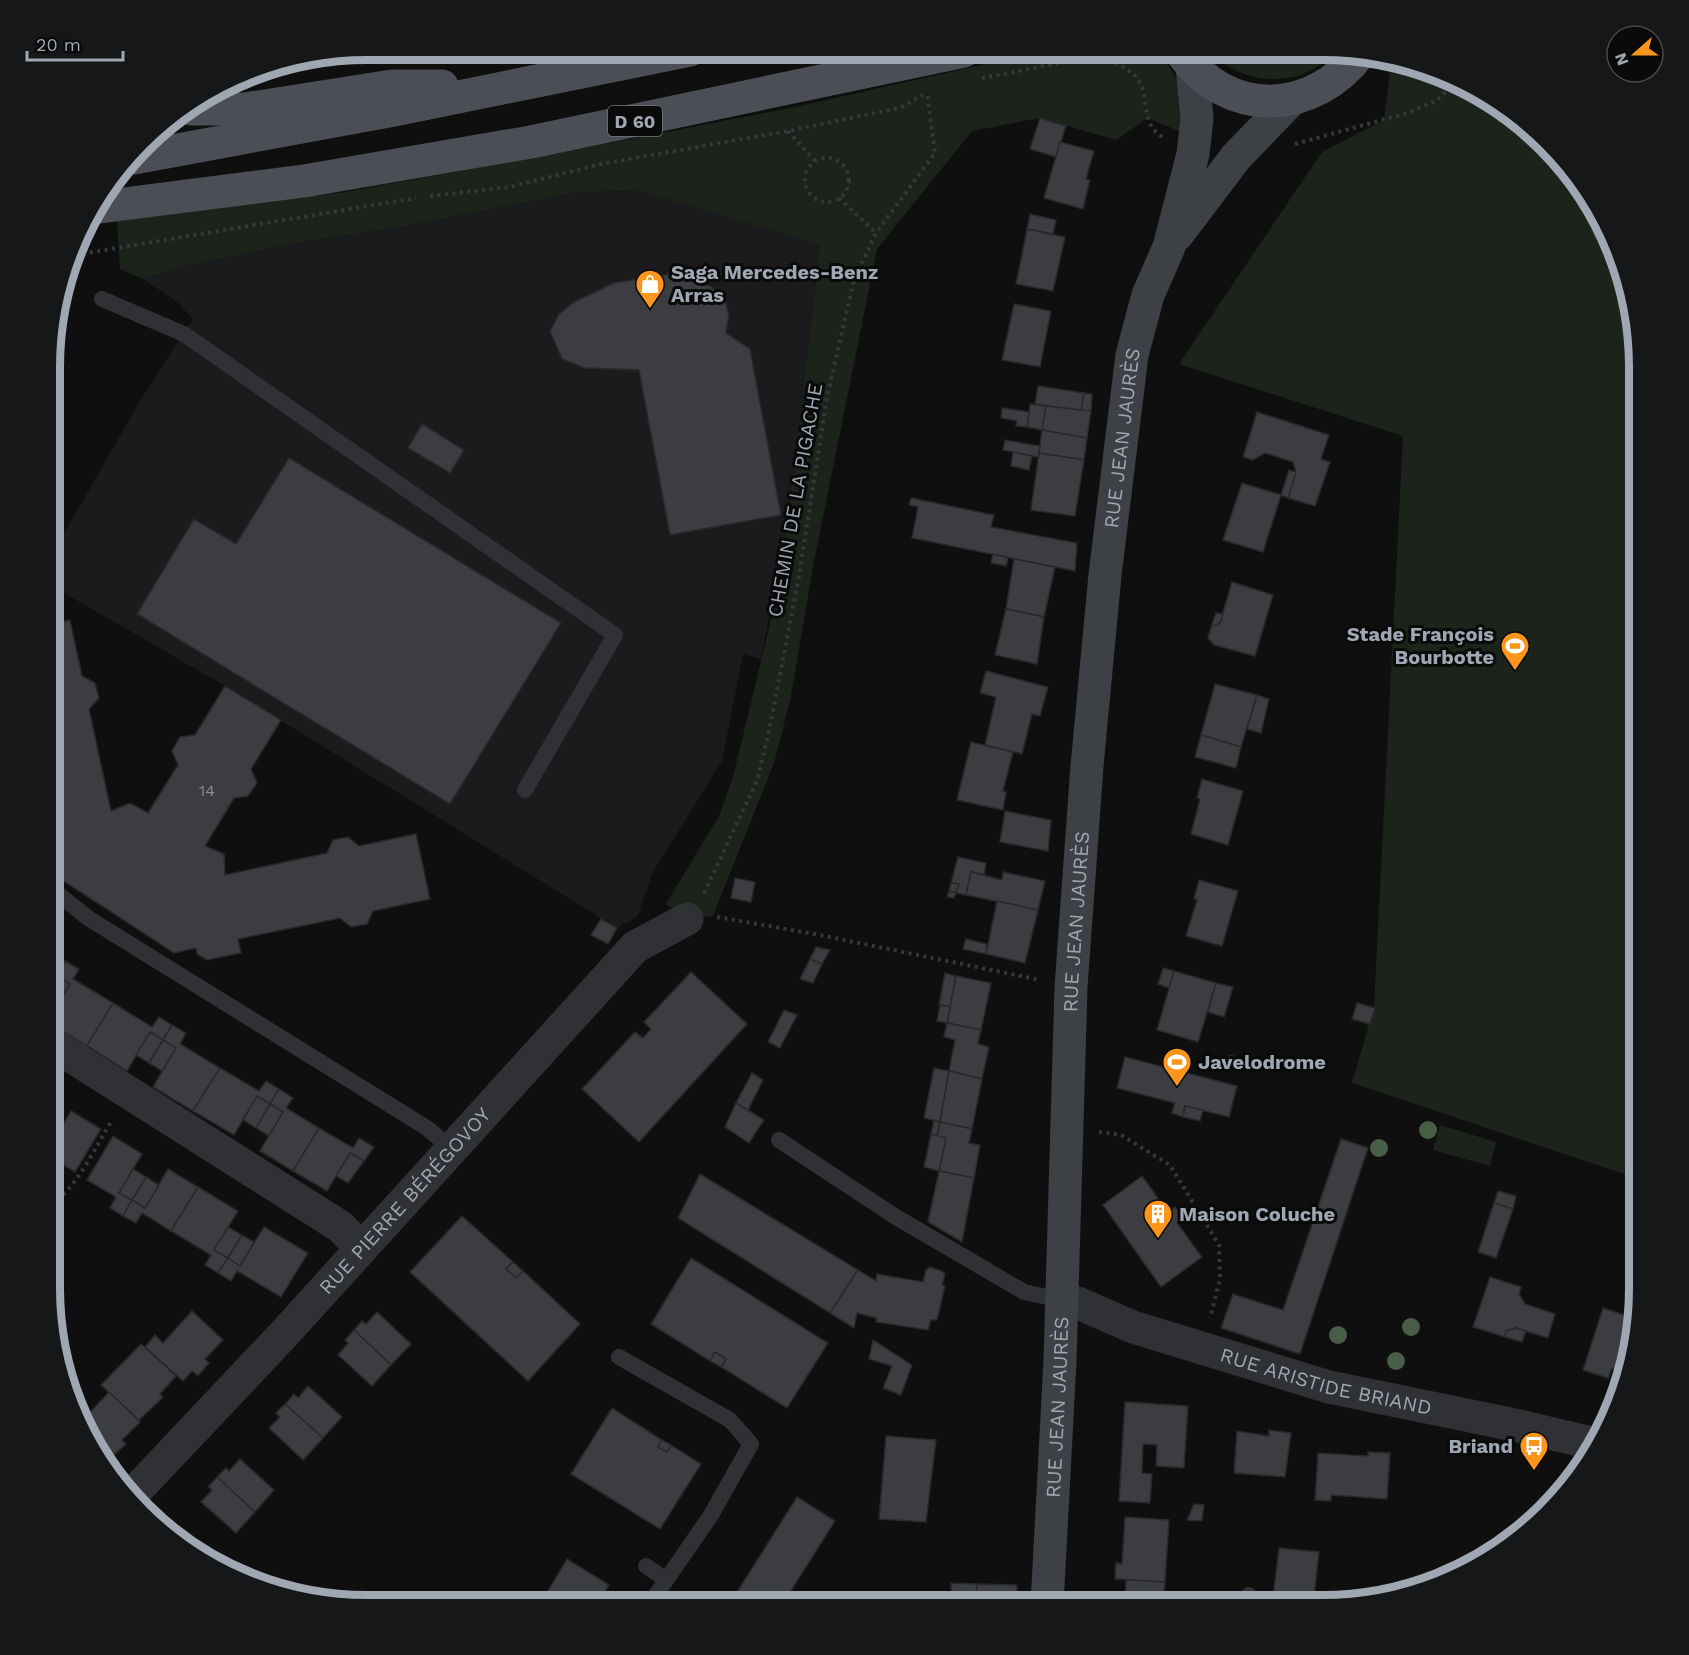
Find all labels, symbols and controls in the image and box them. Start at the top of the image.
scale bar [27,24,123,62]
north arrow [1605,24,1665,84]
text: 20 m [36,34,81,55]
text: N [1610,50,1632,68]
road number: D 60 [608,106,662,136]
place label: Saga Mercedes-Benz Arras [671,260,878,307]
shop icon: Saga Mercedes-Benz Arras [634,268,666,310]
street label: RUE JEAN JAURÈS [1099,345,1145,530]
street label: CHEMIN DE LA PIGACHE [763,381,827,619]
place label: Stade François Bourbotte [1347,622,1494,669]
sports icon: Stade François Bourbotte [1499,630,1531,672]
house number: 14 [199,781,215,800]
street label: RUE JEAN JAURÈS [1058,830,1094,1013]
sports icon: Javelodrome [1161,1046,1193,1088]
place label: Javelodrome [1198,1050,1326,1074]
street label: RUE PIERRE BÉRÉGOVOY [314,1102,496,1299]
building icon: Maison Coluche [1142,1198,1174,1240]
place label: Maison Coluche [1179,1202,1335,1226]
street label: RUE JEAN JAURÈS [1041,1316,1073,1499]
street label: RUE ARISTIDE BRIAND [1217,1342,1434,1420]
bus stop icon: Briand [1518,1430,1550,1472]
place label: Briand [1448,1434,1513,1458]

